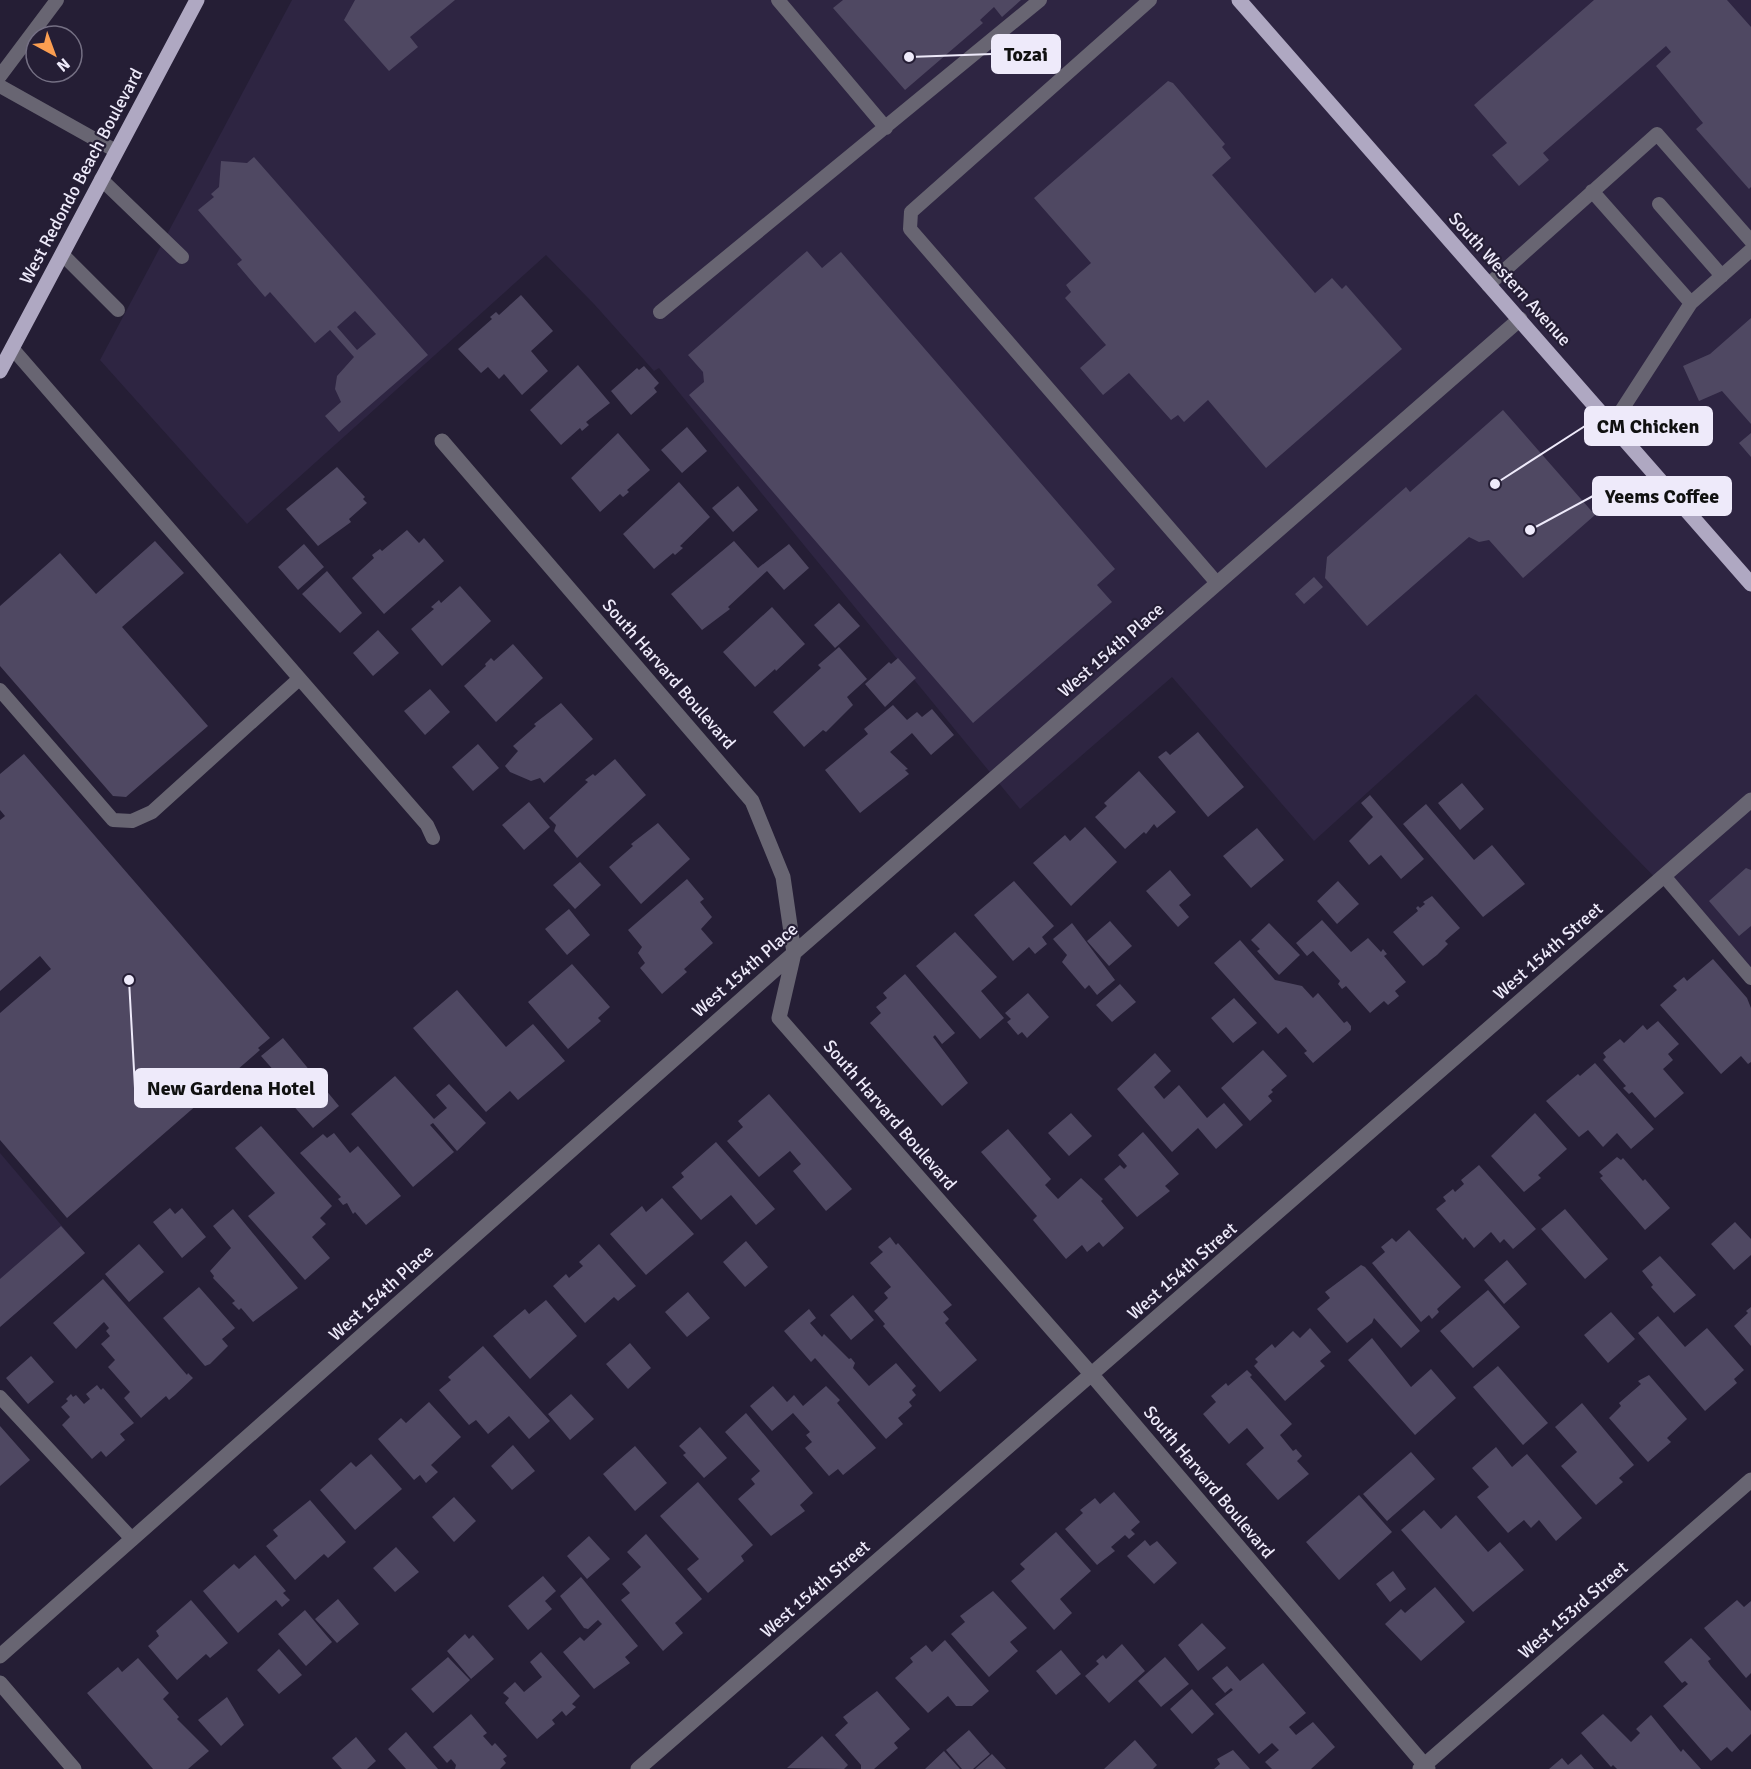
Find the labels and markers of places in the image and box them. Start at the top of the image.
callout: Tozai [992,35,1060,73]
callout: CM Chicken [1585,407,1712,445]
callout: Yeems Coffee [1593,477,1731,515]
callout: New Gardena Hotel [135,1069,327,1107]

